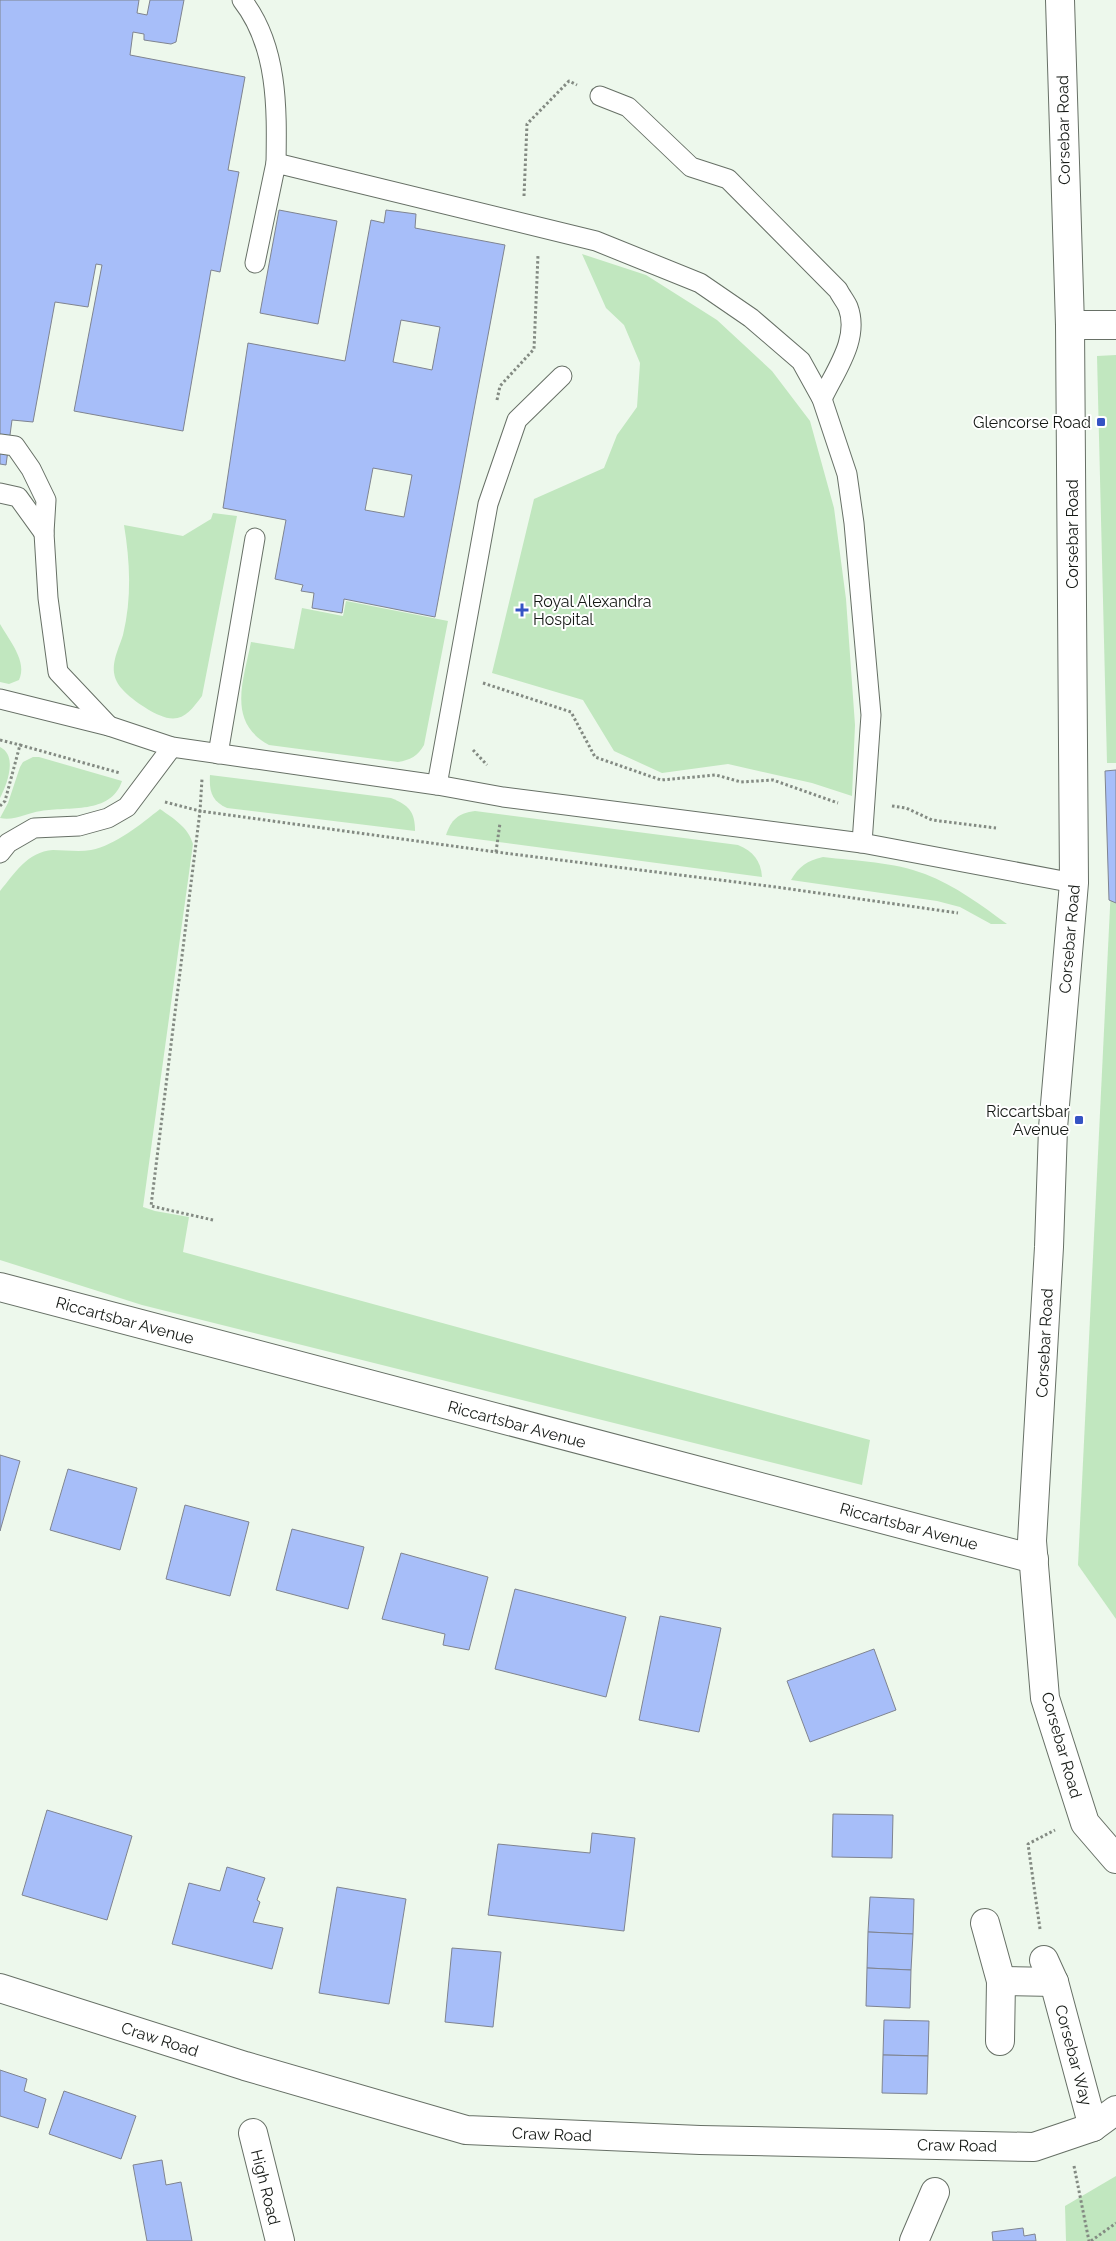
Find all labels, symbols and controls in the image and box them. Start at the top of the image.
street label: Corsebar Road [1053,75,1074,185]
place label: Glencorse Road [973,413,1091,432]
marker: Glencorse Road [1095,416,1107,428]
street label: Corsebar Road [1063,479,1082,589]
place label: Royal Alexandra Hospital [533,592,652,629]
marker: Royal Alexandra Hospital [515,603,529,617]
street label: Corsebar Road [1055,884,1084,994]
place label: Riccartsbar Avenue [986,1102,1069,1139]
marker: Riccartsbar Avenue [1073,1114,1085,1126]
street label: Corsebar Road [1032,1288,1057,1398]
street label: Riccartsbar Avenue [54,1293,196,1348]
street label: Riccartsbar Avenue [446,1397,588,1452]
street label: Riccartsbar Avenue [838,1499,980,1554]
street label: Corsebar Road [1037,1690,1086,1800]
street label: Corsebar Way [1051,2003,1096,2108]
street label: Craw Road [119,2018,201,2061]
street label: Craw Road [512,2124,592,2145]
street label: Craw Road [917,2135,997,2156]
street label: High Road [247,2147,284,2227]

